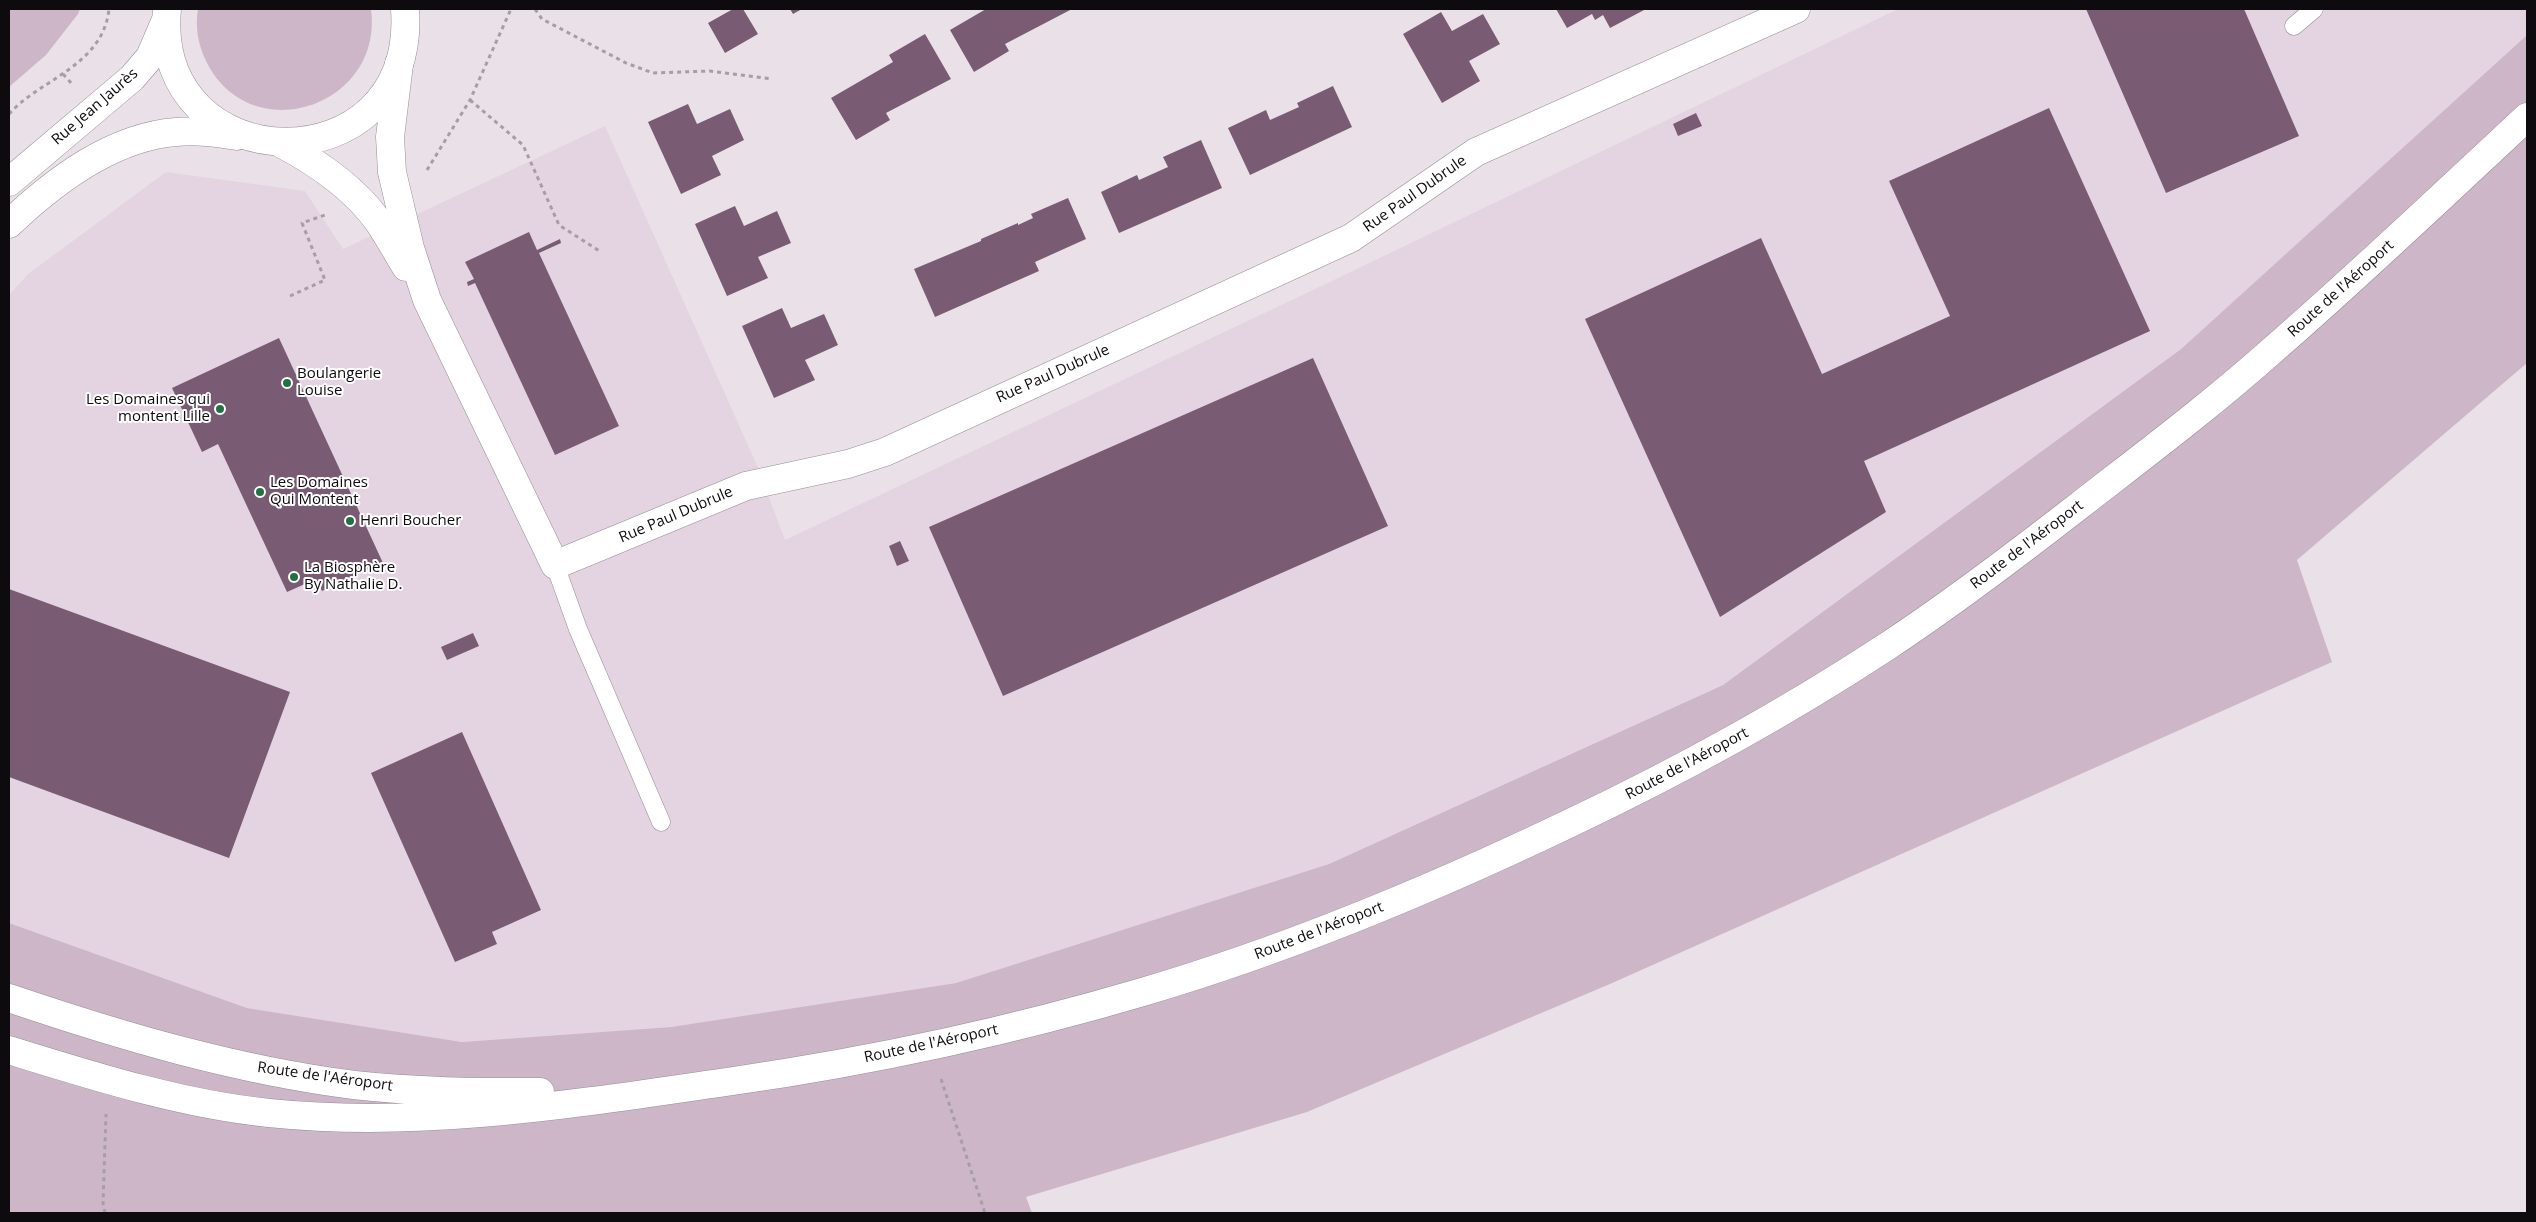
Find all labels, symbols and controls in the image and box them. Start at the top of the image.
street label: Rue Jean Jaurès [48,65,142,149]
street label: Rue Paul Dubrule [1360,152,1470,236]
street label: Route de l'Aéroport [2284,237,2398,341]
street label: Rue Paul Dubrule [994,341,1112,407]
place label: Boulangerie Louise [297,365,381,400]
marker: Boulangerie Louise [281,377,293,389]
place label: Les Domaines qui montent Lille [86,391,210,426]
marker: Les Domaines qui montent Lille [214,403,226,415]
place label: Les Domaines Qui Montent [270,474,368,509]
street label: Rue Paul Dubrule [616,483,736,547]
marker: Les Domaines Qui Montent [254,486,266,498]
street label: Route de l'Aéroport [1967,497,2087,593]
place label: Henri Boucher [360,512,461,530]
marker: Henri Boucher [344,515,356,527]
place label: La Biosphère By Nathalie D. [304,559,402,594]
marker: La Biosphère By Nathalie D. [288,571,300,583]
street label: Route de l'Aéroport [1623,724,1751,804]
street label: Route de l'Aéroport [1252,898,1386,964]
street label: Route de l'Aéroport [862,1021,1000,1067]
street label: Route de l'Aéroport [256,1059,394,1095]

